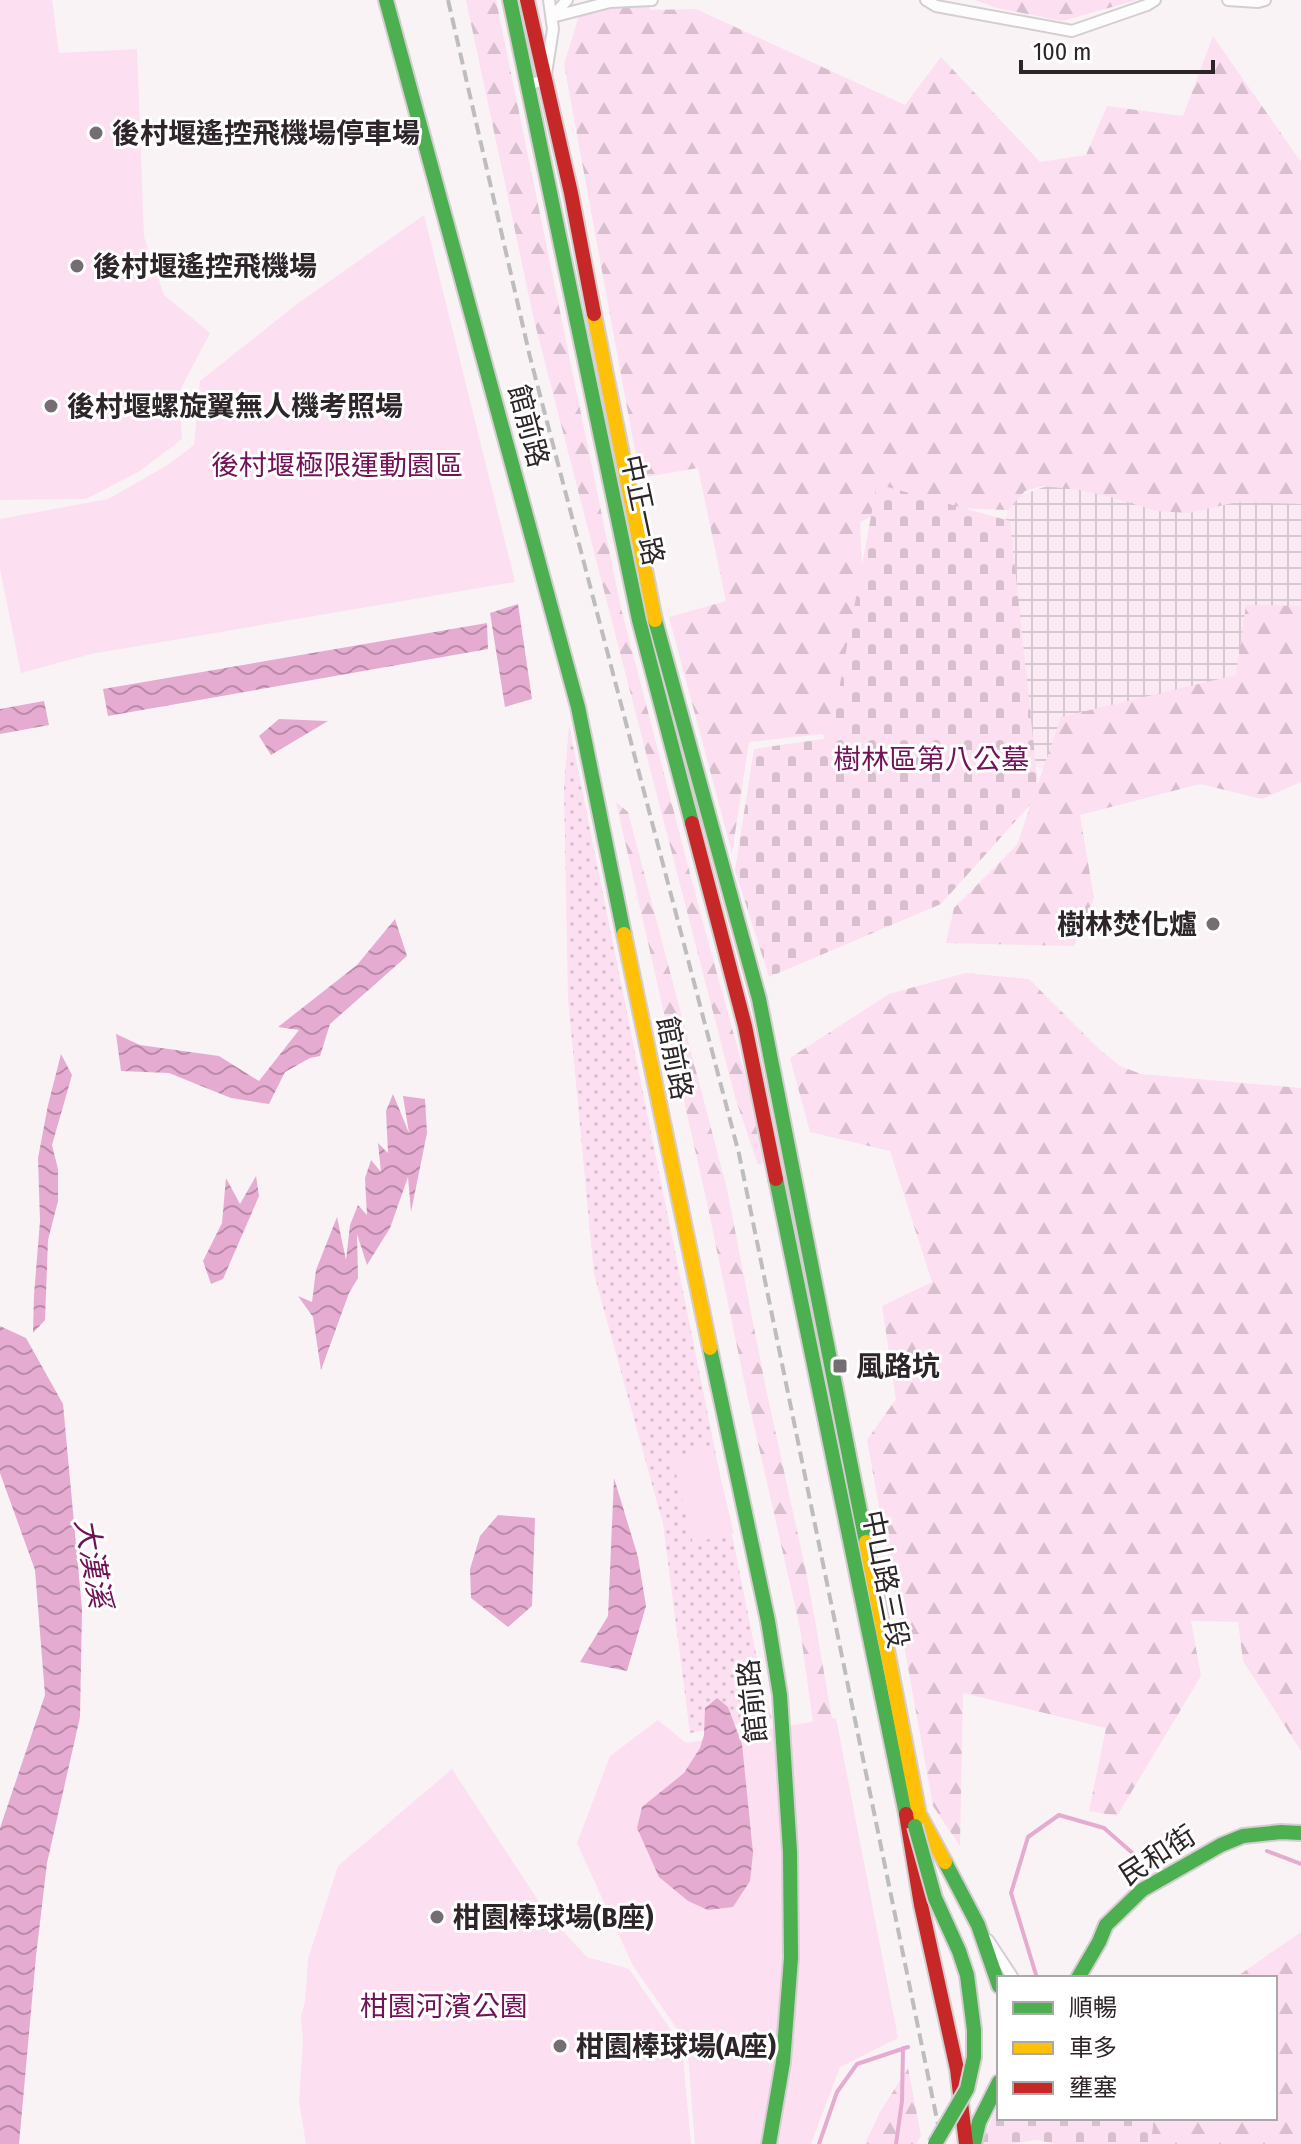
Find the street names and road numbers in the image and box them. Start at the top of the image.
street label: 館前路 [502,381,555,471]
street label: 中正一路 [615,452,670,568]
street label: 館前路 [650,1014,699,1102]
street label: 中山路三段 [856,1507,915,1651]
street label: 館前路 [732,1657,773,1744]
street label: 民和街 [1113,1819,1201,1892]

